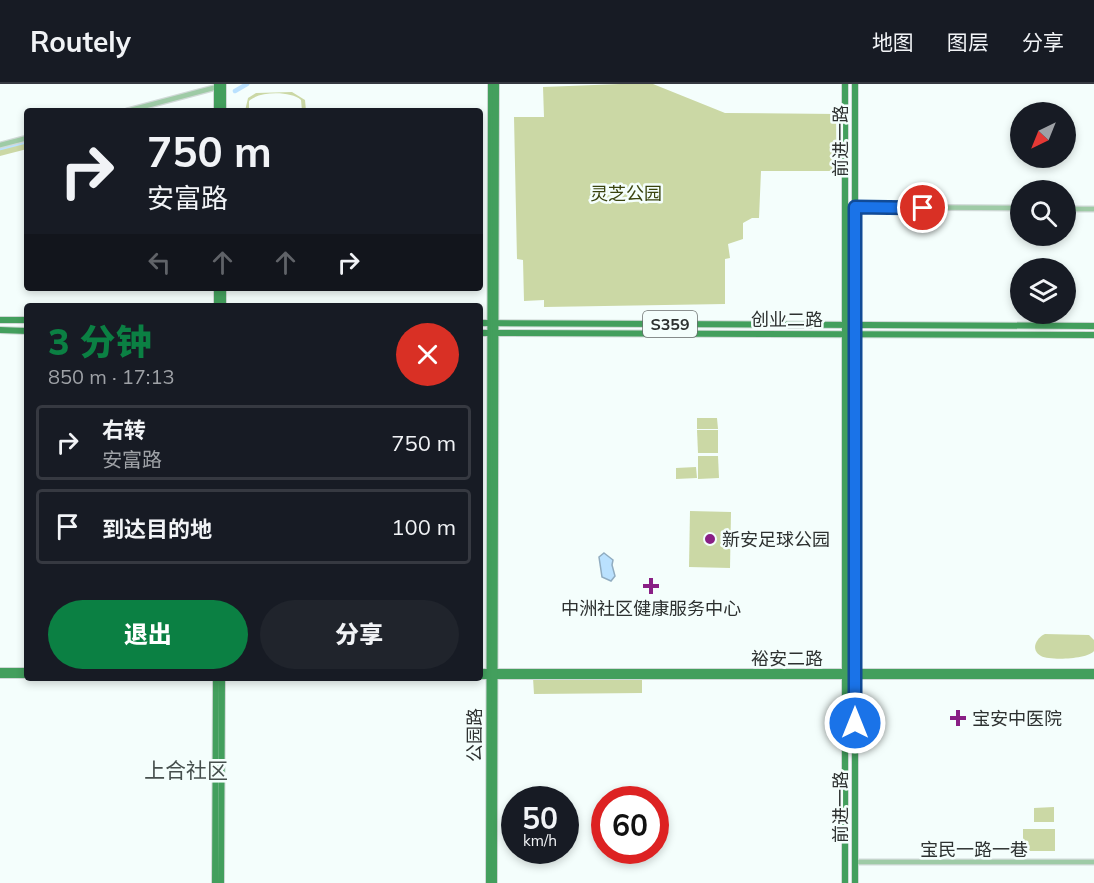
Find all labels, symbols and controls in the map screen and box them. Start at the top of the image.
text: Routely [30,24,131,59]
text: 地图 [872,29,914,55]
text: 图层 [947,29,989,55]
text: 分享 [1022,29,1064,55]
north arrow [1010,102,1076,168]
map controls [1010,102,1076,324]
street label: 前进一路 [829,105,852,177]
text: 750 m [147,125,272,178]
icon: right [48,132,126,210]
button: search [1010,180,1076,246]
text: 安富路 [147,181,228,215]
park label: 灵芝公园 [590,182,662,205]
pin [897,182,948,233]
icon: arrive [906,191,939,224]
icon: left [143,246,176,279]
icon: ahead [206,246,239,279]
icon: ahead [269,246,302,279]
icon: right [332,246,365,279]
button: layers [1010,258,1076,324]
street label: 创业二路 [751,308,823,331]
road number: S359 [643,311,697,337]
text: 3 分钟 [48,319,152,364]
button: close [396,323,459,386]
text: 850 m · 17:13 [48,364,174,389]
text: 右转 [102,416,146,444]
icon: right [51,426,84,459]
text: 750 m [391,429,456,457]
text: 安富路 [102,447,162,472]
icon: arrive [51,510,84,543]
text: 100 m [391,513,456,541]
text: 到达目的地 [102,515,212,543]
place label: 新安足球公园 [722,528,830,551]
marker: 新安足球公园 [703,532,717,546]
marker: 中洲社区健康服务中心 [642,577,660,595]
place label: 中洲社区健康服务中心 [561,597,741,620]
button: 退出 [48,600,248,669]
button: 分享 [260,600,459,669]
street label: 裕安二路 [751,647,823,670]
position arrow [823,691,887,755]
place label: 宝安中医院 [972,707,1062,730]
street label: 公园路 [463,708,486,762]
marker: 宝安中医院 [949,709,967,727]
district label: 上合社区 [144,757,228,783]
street label: 前进一路 [829,771,852,843]
speed limit sign: 60 [591,786,669,864]
text: 50 [522,799,558,837]
text: km/h [523,831,557,850]
street label: 宝民一路一巷 [920,838,1028,861]

